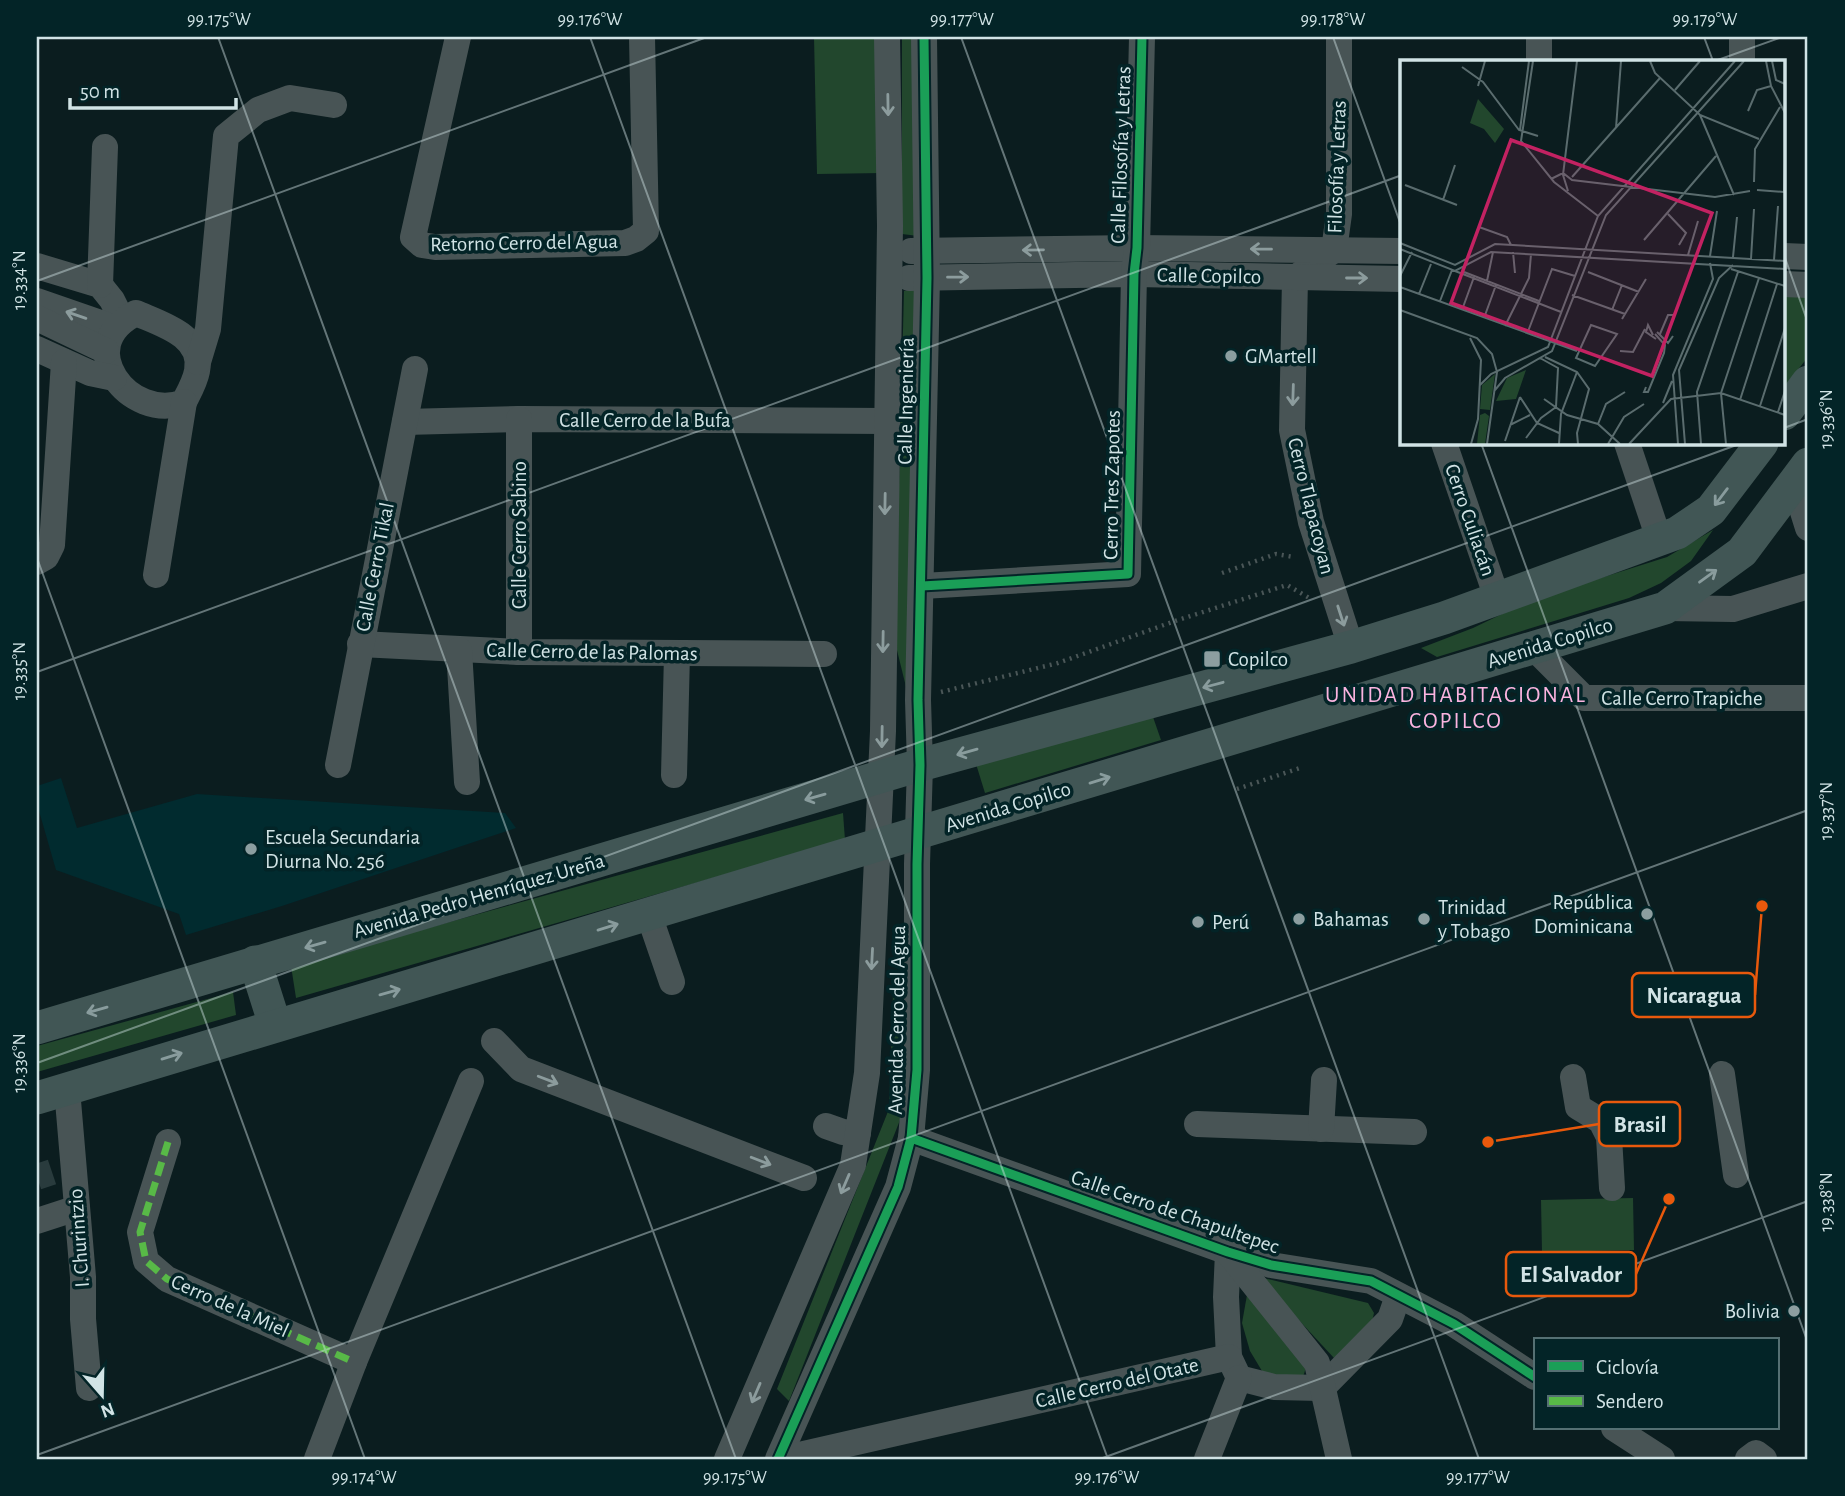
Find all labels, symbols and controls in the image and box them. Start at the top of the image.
text: 99.175°W [187,11,251,29]
text: 99.176°W [558,11,622,29]
text: 99.177°W [930,11,994,29]
text: 99.178°W [1301,11,1365,29]
text: 99.179°W [1673,11,1737,29]
inset map [1400,60,1786,444]
scale bar [70,66,236,110]
street label: Calle Filosofía y Letras [1107,66,1135,244]
text: 50 m [80,81,120,102]
one-way arrow [881,93,895,116]
street label: Filosofía y Letras [1324,100,1350,234]
street label: Retorno Cerro del Agua [430,231,618,255]
one-way arrow [1249,242,1272,256]
one-way arrow [1022,243,1045,256]
text: 19.334°N [11,250,29,310]
street label: Calle Copilco [1157,265,1261,287]
one-way arrow [946,270,969,284]
one-way arrow [1345,271,1368,285]
one-way arrow [66,308,88,320]
street label: Calle Ingeniería [894,337,918,465]
place label: GMartell [1245,346,1317,367]
marker: GMartell [1223,348,1239,364]
one-way arrow [1286,383,1299,406]
text: 19.336°N [1818,389,1836,449]
street label: Calle Cerro de la Bufa [559,410,731,431]
street label: Cerro Tres Zapotes [1100,410,1124,560]
street label: Cerro Tlapacoyan [1284,436,1338,576]
street label: Calle Cerro Sabino [509,461,530,609]
street label: Cerro Culiacán [1441,461,1499,579]
one-way arrow [1713,487,1728,506]
one-way arrow [878,492,892,515]
street label: Calle Cerro Tikal [352,501,398,633]
one-way arrow [1698,569,1717,584]
one-way arrow [1335,605,1348,627]
street label: Avenida Copilco [1485,614,1615,672]
one-way arrow [876,631,889,654]
street label: Calle Cerro de las Palomas [486,640,698,664]
text: 19.335°N [11,642,29,700]
marker: Copilco [1202,649,1222,669]
place label: Copilco [1228,649,1288,670]
one-way arrow [1202,679,1225,692]
district label: UNIDAD HABITACIONAL COPILCO [1325,684,1587,733]
street label: Calle Cerro Trapiche [1601,688,1763,709]
one-way arrow [876,725,889,748]
one-way arrow [956,747,978,760]
one-way arrow [1089,772,1111,785]
street label: Avenida Copilco [943,778,1073,836]
text: 19.337°N [1818,782,1836,840]
one-way arrow [804,791,826,804]
place label: Escuela Secundaria Diurna No. 256 [265,827,421,872]
marker: Escuela Secundaria Diurna No. 256 [243,841,259,857]
street label: Avenida Pedro Henríquez Ureña [351,850,607,942]
place label: República Dominicana [1534,892,1633,937]
place label: Trinidad y Tobago [1437,897,1511,942]
marker: República Dominicana [1639,906,1655,922]
place label: Bahamas [1313,909,1389,930]
marker: Bahamas [1291,911,1307,927]
marker: Trinidad y Tobago [1416,911,1432,927]
place label: Perú [1212,912,1250,933]
marker: Perú [1190,914,1206,930]
one-way arrow [597,919,619,932]
street label: Avenida Cerro del Agua [885,925,909,1115]
one-way arrow [304,939,326,952]
one-way arrow [866,947,879,970]
callout: Nicaragua [1632,973,1755,1017]
one-way arrow [379,984,401,997]
text: Nicaragua [1647,985,1741,1008]
one-way arrow [86,1004,108,1017]
text: 19.336°N [11,1033,29,1093]
one-way arrow [161,1049,183,1062]
one-way arrow [537,1074,559,1087]
callout: Brasil [1599,1102,1680,1146]
text: Brasil [1614,1114,1666,1137]
one-way arrow [749,1156,771,1169]
street label: Calle Cerro de Chapultepec [1068,1167,1282,1257]
one-way arrow [838,1172,851,1194]
text: 19.338°N [1818,1172,1836,1232]
street label: I. Churintzio [65,1188,93,1288]
callout: El Salvador [1506,1252,1636,1296]
text: El Salvador [1520,1264,1622,1287]
street label: Cerro de la Miel [168,1271,292,1341]
place label: Bolivia [1725,1301,1780,1322]
marker: Bolivia [1786,1303,1802,1319]
legend [1534,1338,1778,1430]
street label: Calle Cerro del Otate [1033,1354,1201,1412]
text: Ciclovía [1596,1357,1659,1378]
north arrow [66,1360,136,1430]
one-way arrow [748,1381,761,1403]
text: Sendero [1596,1391,1664,1412]
text: N [98,1398,117,1421]
text: 99.174°W [332,1469,397,1487]
text: 99.175°W [703,1469,767,1487]
text: 99.176°W [1075,1469,1139,1487]
text: 99.177°W [1446,1469,1510,1487]

